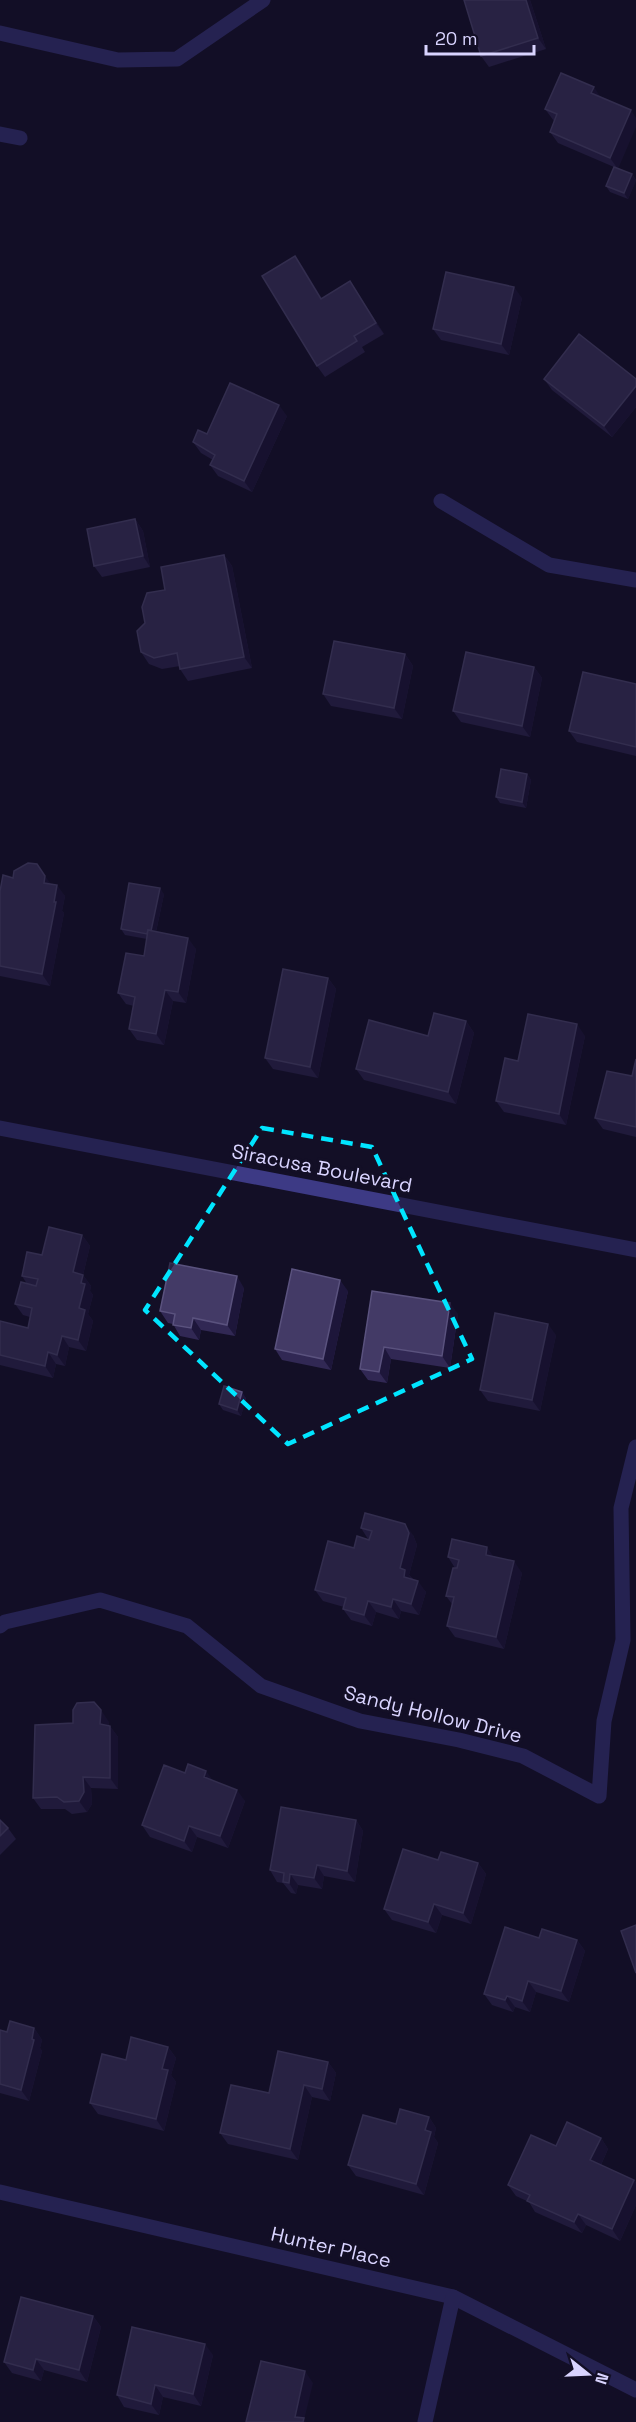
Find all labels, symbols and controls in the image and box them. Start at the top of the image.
scale bar [426,18,534,56]
text: 20 m [435,27,478,50]
street label: Siracusa Boulevard [230,1138,414,1198]
street label: Sandy Hollow Drive [341,1679,525,1749]
street label: Hunter Place [268,2221,394,2273]
north arrow [558,2344,618,2404]
text: N [590,2370,613,2387]

